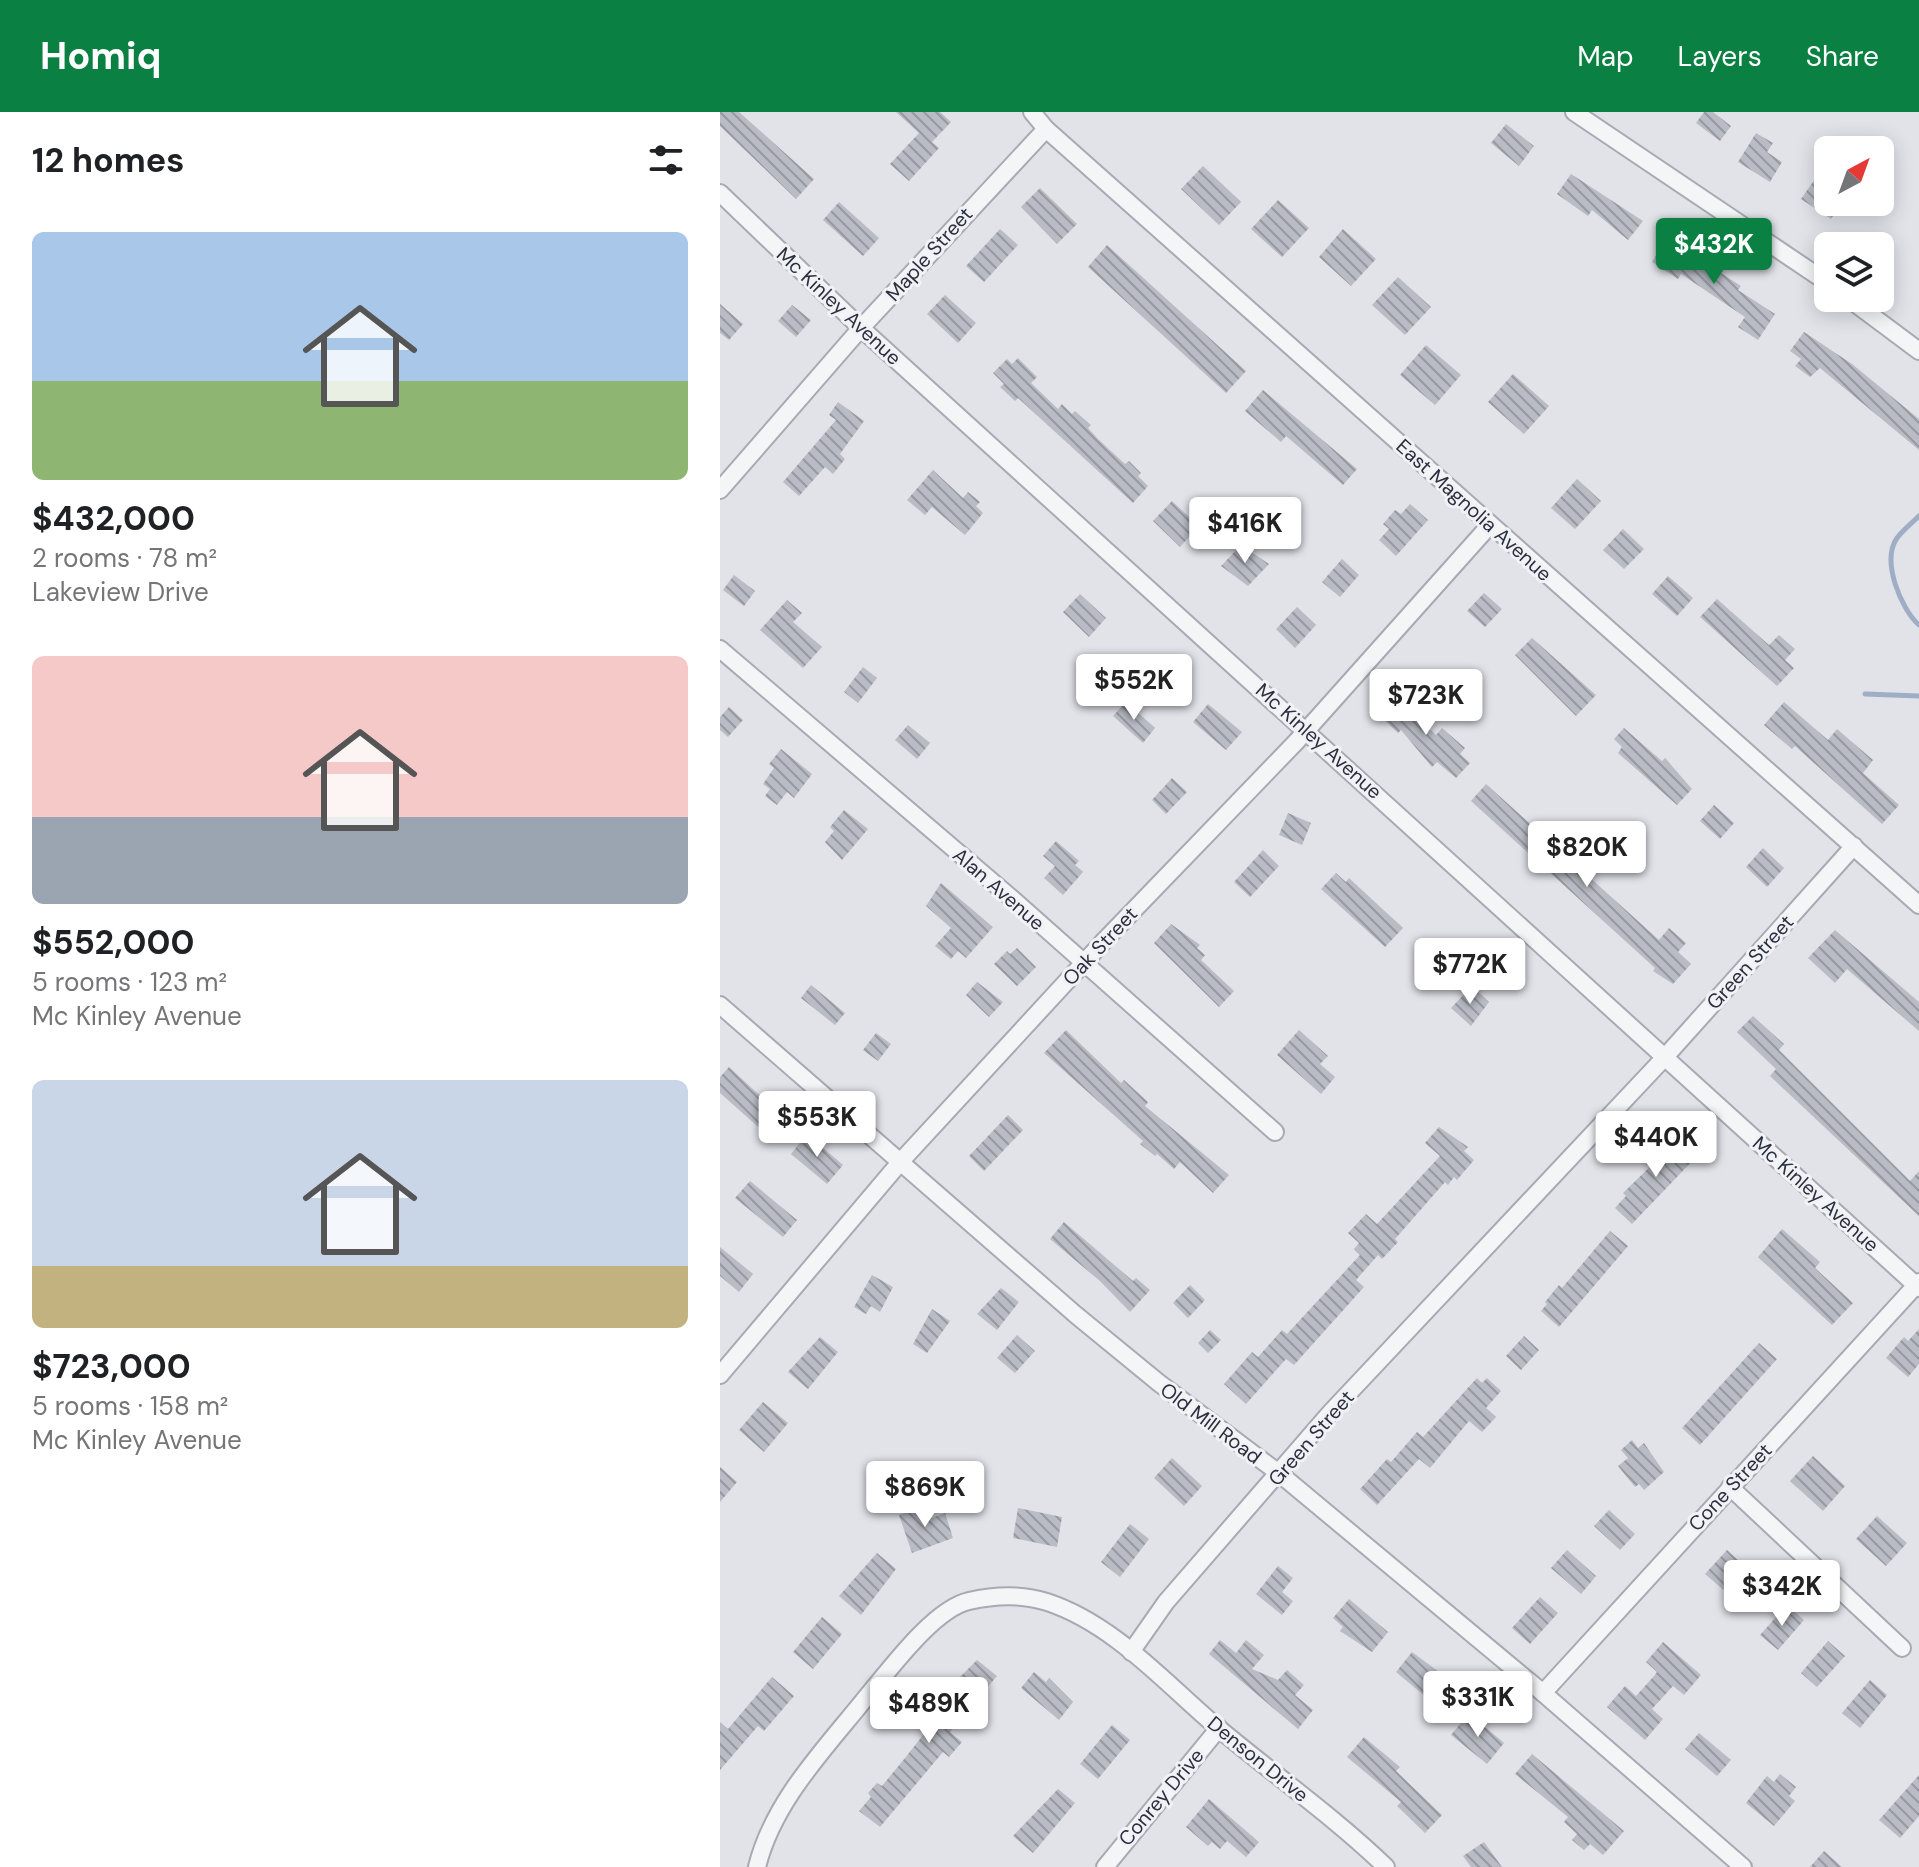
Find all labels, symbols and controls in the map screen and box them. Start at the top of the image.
text: Homiq [40,31,161,81]
text: Map [1577,38,1634,75]
text: Layers [1678,38,1762,75]
text: Share [1806,38,1879,75]
north arrow [1814,136,1894,216]
map controls [1814,136,1894,312]
text: 12 homes [32,138,184,183]
icon: filters [644,138,688,182]
street label: Maple Street [880,201,978,307]
pin: $432K [1658,218,1770,286]
text: $432K [1674,227,1754,261]
button: layers [1814,232,1894,312]
street label: Mc Kinley Avenue [771,241,907,371]
icon: home [288,284,432,428]
street label: East Magnolia Avenue [1391,433,1557,587]
text: $432,000 [32,496,195,541]
pin: $416K [1189,497,1301,565]
text: $416K [1207,506,1283,540]
text: 2 rooms · 78 m² [32,541,217,575]
text: Lakeview Drive [32,575,209,609]
pin: $552K [1078,654,1190,722]
text: $552K [1094,663,1174,697]
pin: $723K [1370,669,1482,737]
street label: Mc Kinley Avenue [1250,677,1388,805]
text: $723K [1387,678,1465,712]
icon: home [288,708,432,852]
pin: $820K [1531,821,1643,889]
text: $820K [1546,830,1628,864]
street label: Alan Avenue [948,842,1050,936]
street label: Oak Street [1057,901,1143,991]
street label: Green Street [1701,909,1799,1015]
text: $552,000 [32,920,194,965]
pin: $772K [1414,938,1526,1006]
text: $772K [1432,947,1508,981]
text: 5 rooms · 123 m² [32,965,227,999]
text: Mc Kinley Avenue [32,999,242,1033]
pin: $553K [761,1091,873,1159]
text: $553K [777,1100,857,1134]
pin: $440K [1600,1111,1712,1179]
text: $440K [1614,1120,1698,1154]
street label: Mc Kinley Avenue [1747,1130,1885,1258]
icon: home [288,1132,432,1276]
text: $723,000 [32,1344,191,1389]
street label: Old Mill Road [1155,1376,1267,1470]
street label: Green Street [1262,1385,1360,1491]
text: 5 rooms · 158 m² [32,1389,228,1423]
text: Mc Kinley Avenue [32,1423,242,1457]
street label: Cone Street [1683,1437,1777,1536]
pin: $869K [869,1461,981,1529]
text: $869K [884,1470,966,1504]
pin: $342K [1726,1560,1838,1628]
text: $342K [1742,1569,1822,1603]
pin: $331K [1422,1671,1534,1739]
pin: $489K [873,1677,985,1745]
text: $331K [1441,1680,1515,1714]
text: $489K [888,1686,970,1720]
street label: Denson Drive [1202,1710,1314,1808]
street label: Conrey Drive [1113,1743,1209,1851]

